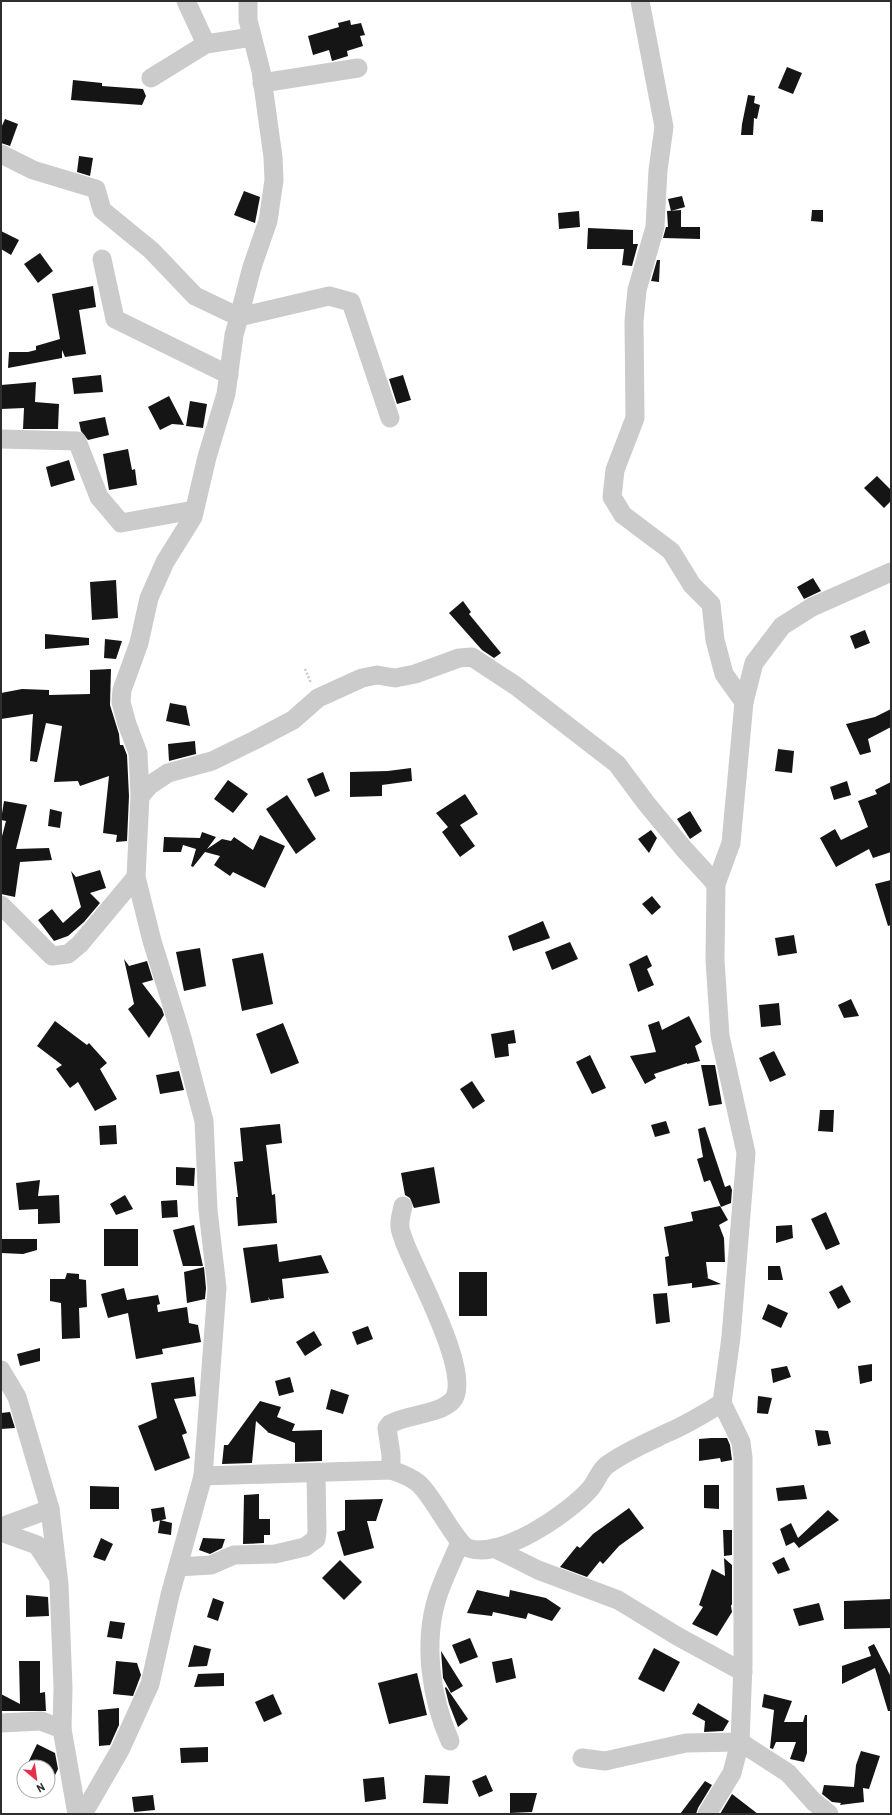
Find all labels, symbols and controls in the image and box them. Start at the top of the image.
north arrow [16,1759,56,1799]
text: N [35,1781,47,1796]

